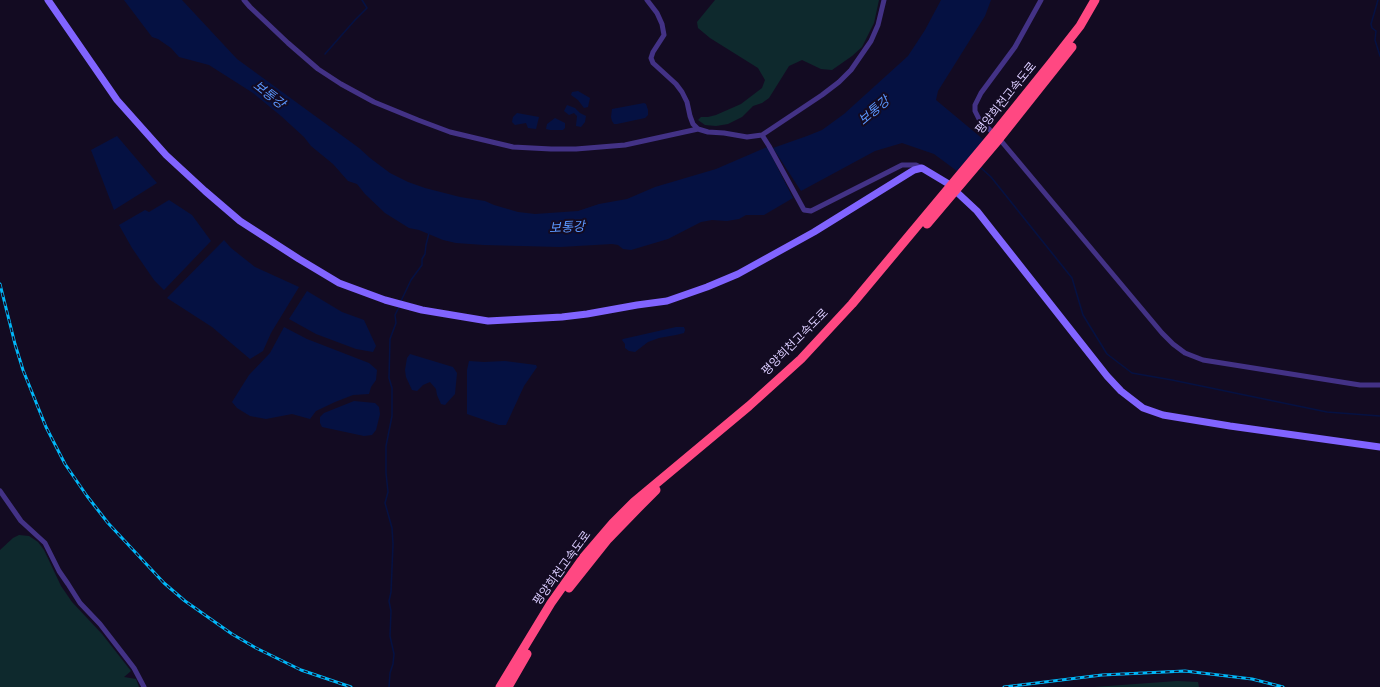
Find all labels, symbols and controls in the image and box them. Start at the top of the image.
street label: 평양희천고속도로 [974,60,1040,138]
water label: 보통강 [249,79,287,113]
water label: 보통강 [856,94,894,130]
water label: 보통강 [549,220,585,238]
street label: 평양희천고속도로 [760,307,832,379]
street label: 평양희천고속도로 [531,529,595,609]

